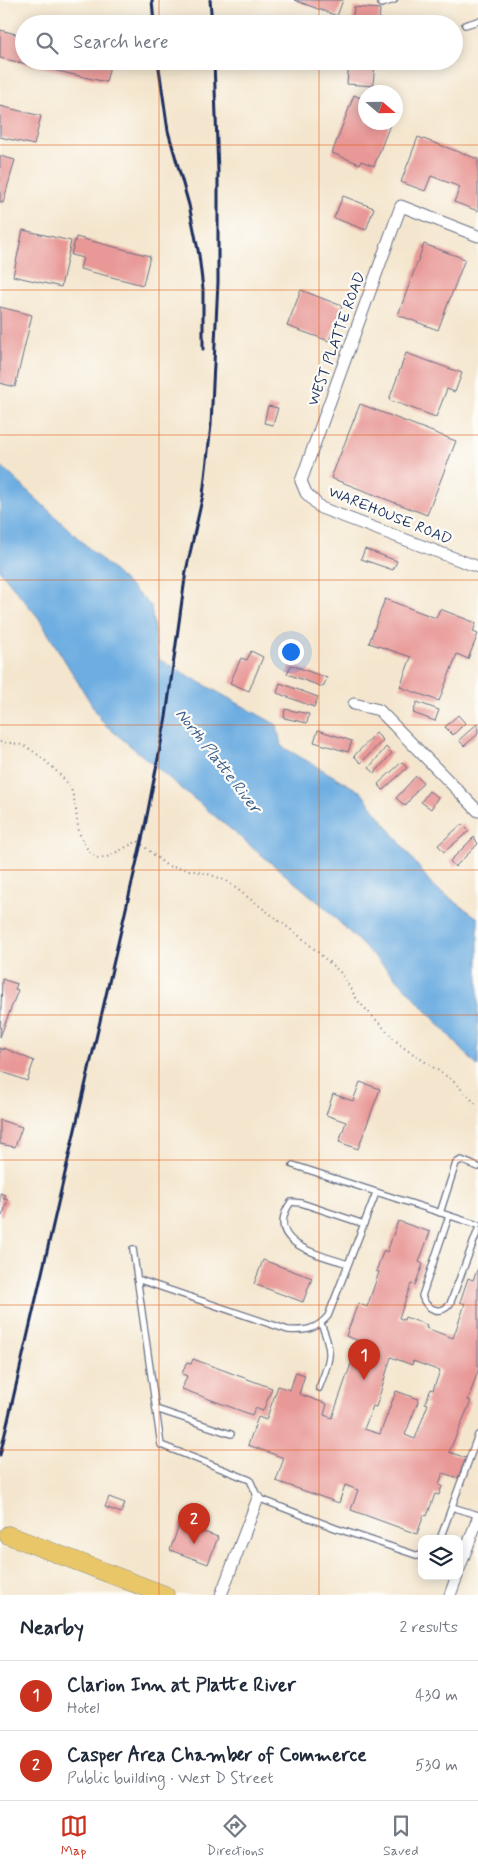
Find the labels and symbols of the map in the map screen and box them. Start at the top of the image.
north arrow [358,85,403,130]
street label: WEST PLATTE ROAD [303,269,371,409]
street label: WAREHOUSE ROAD [325,482,455,550]
your location [278,639,304,665]
water label: North Platte River [171,705,267,819]
pin: 1 [348,1339,380,1380]
pin: 2 [178,1503,210,1544]

